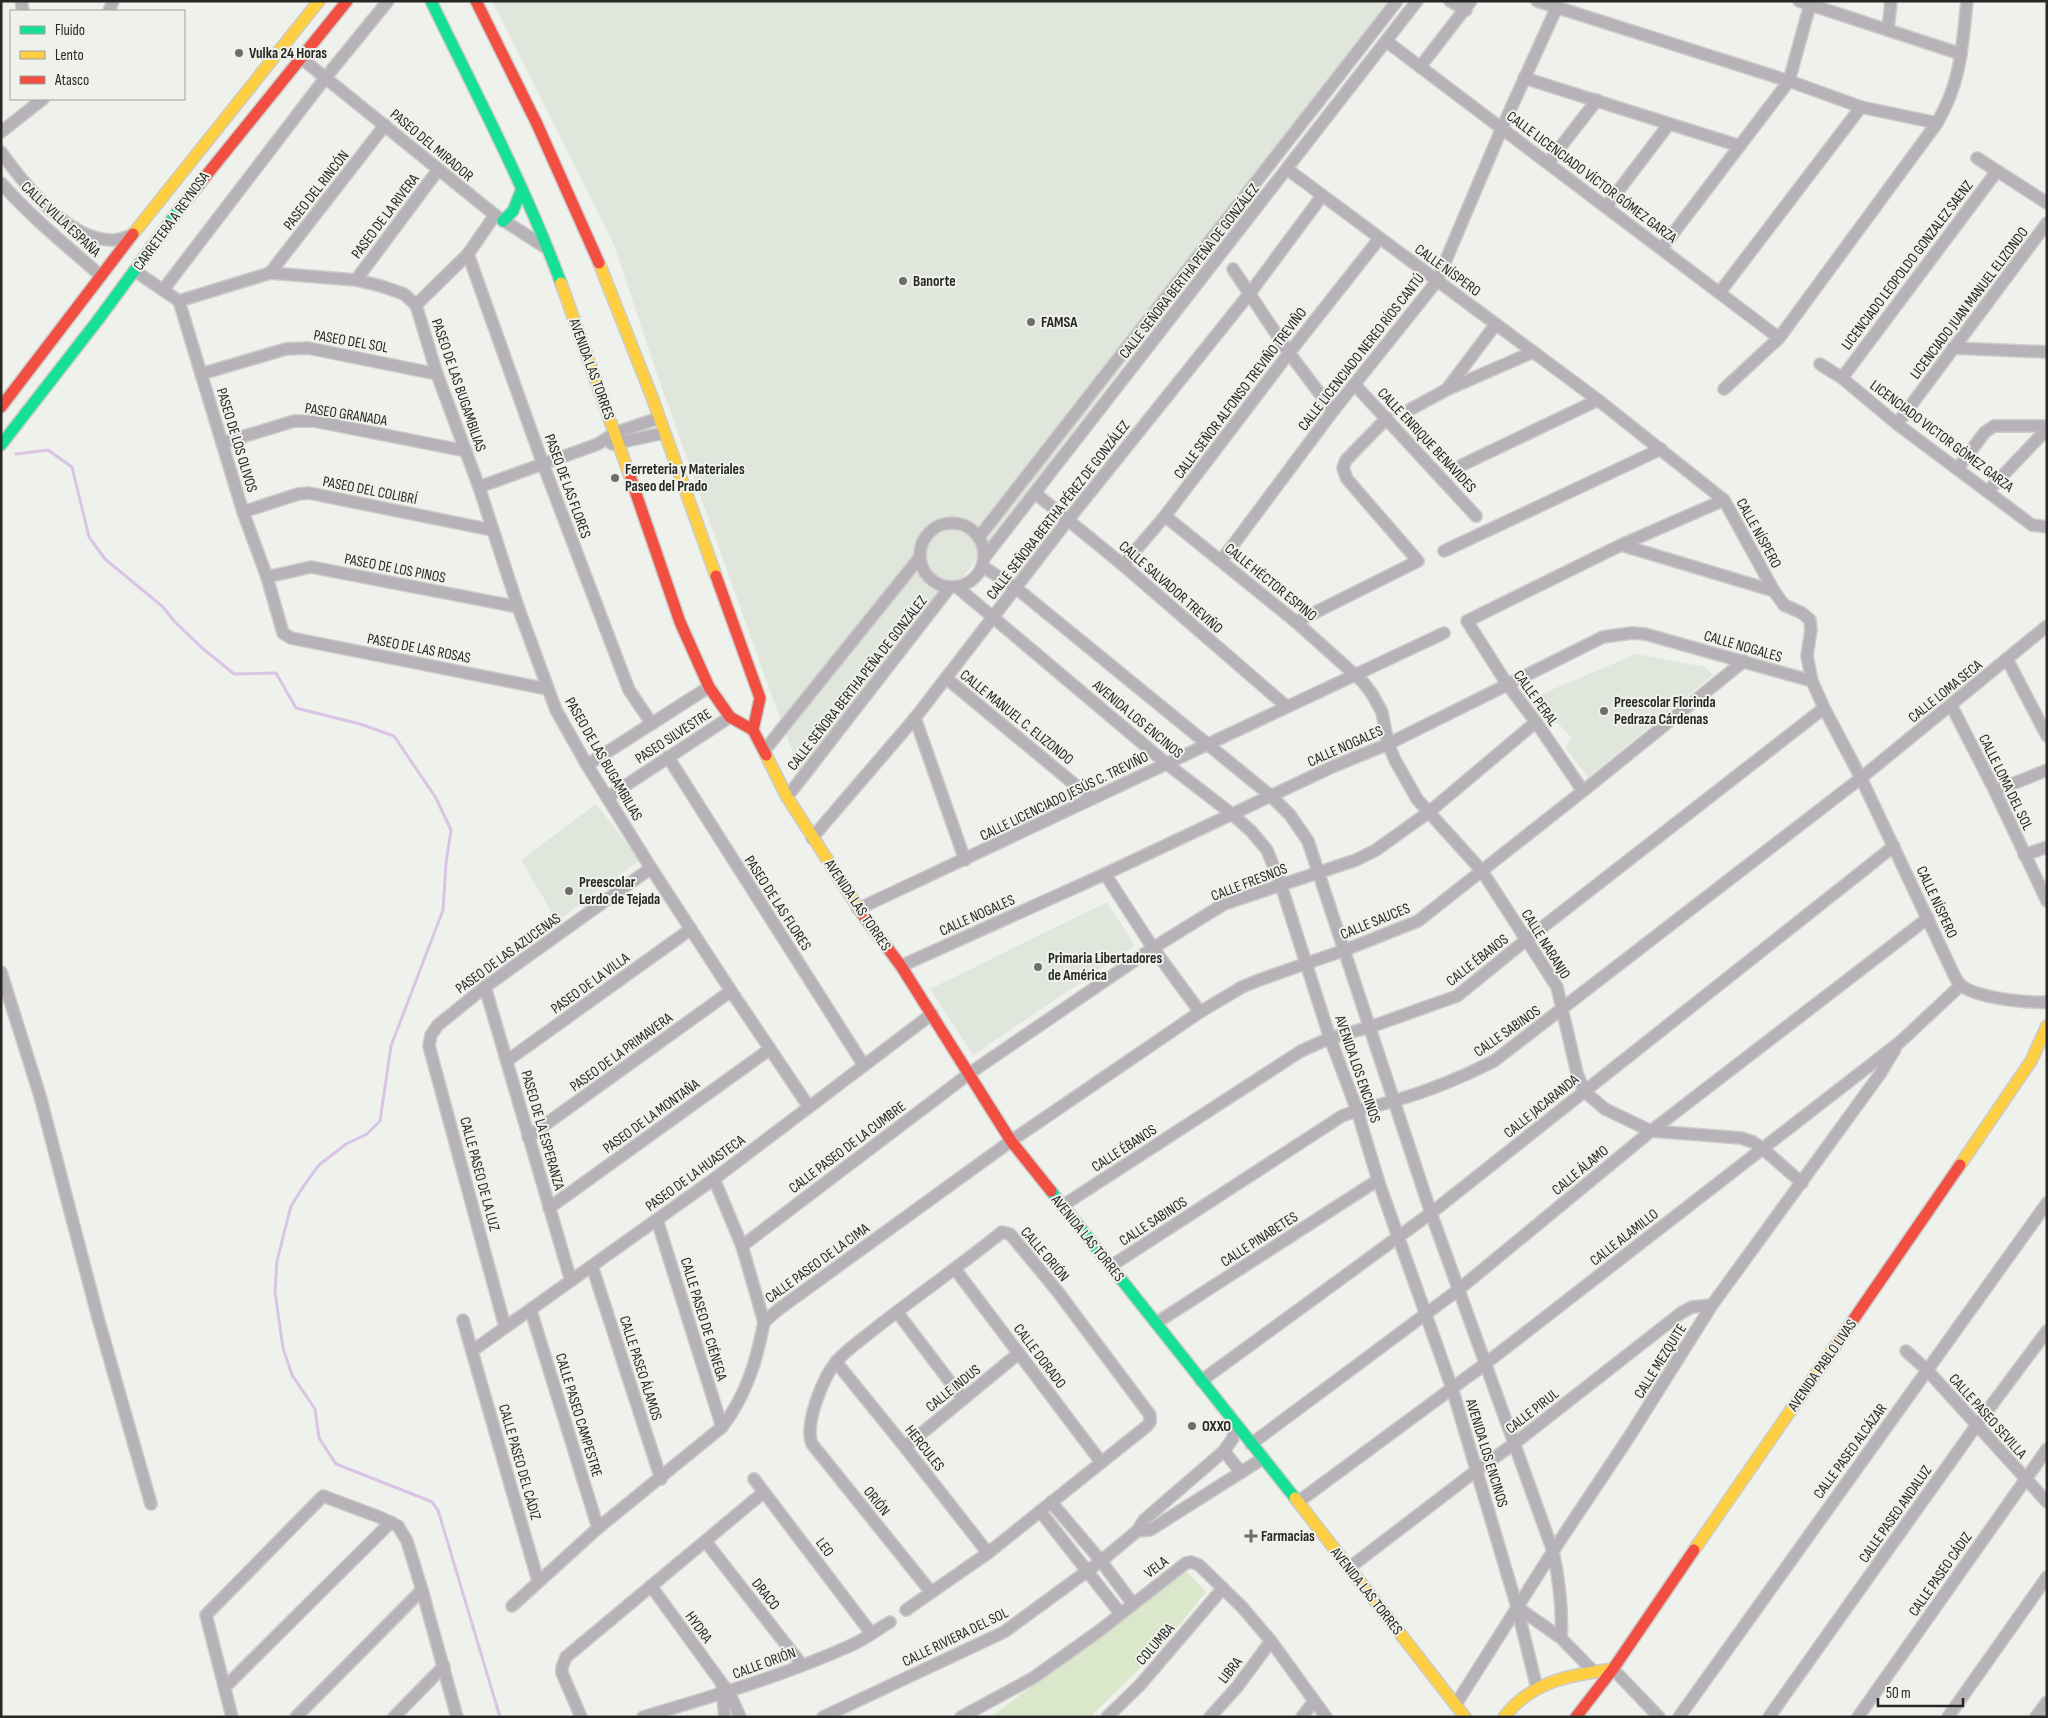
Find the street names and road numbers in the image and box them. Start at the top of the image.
street label: PASEO DEL MIRADOR [386,105,477,186]
street label: CALLE LICENCIADO VÍCTOR GÓMEZ GARZA [1503,107,1681,248]
street label: PASEO DEL RINCÓN [279,147,353,234]
street label: CARRETERA A REYNOSA [129,168,214,274]
street label: PASEO DE LA RIVERA [347,170,424,262]
street label: LICENCIADO LEOPOLDO GONZALEZ SAENZ [1837,177,1977,354]
street label: CALLE VILLA ESPAÑA [17,178,105,262]
street label: CALLE SEÑORA BERTHA PEÑA DE GONZÁLEZ [1115,180,1264,363]
street label: LICENCIADO JUAN MANUEL ELIZONDO [1906,223,2033,383]
street label: CALLE NÍSPERO [1411,240,1485,301]
street label: CALLE LICENCIADO NEREO RÍOS CANTÚ [1294,270,1429,435]
street label: CALLE SEÑOR ALFONSO TREVIÑO TREVIÑO [1170,304,1311,483]
street label: AVENIDA LAS TORRES [564,315,619,422]
street label: PASEO DE LAS BUGAMBILIAS [427,316,490,454]
street label: PASEO DEL SOL [312,326,390,357]
street label: LICENCIADO VICTOR GÓMEZ GARZA [1866,376,2018,497]
street label: CALLE ENRIQUE BENAVIDES [1373,384,1480,497]
street label: PASEO DE LOS OLIVOS [212,386,261,495]
street label: PASEO GRANADA [303,399,389,430]
street label: CALLE SEÑORA BERTHA PÉREZ DE GONZÁLEZ [983,417,1134,604]
street label: PASEO DE LAS FLORES [540,431,595,541]
street label: PASEO DEL COLIBRÍ [321,472,419,509]
street label: CALLE NÍSPERO [1732,495,1786,572]
street label: CALLE SALVADOR TREVIÑO [1115,537,1227,638]
street label: CALLE HÉCTOR ESPINO [1221,539,1321,626]
street label: PASEO DE LOS PINOS [343,549,447,588]
street label: CALLE SEÑORA BERTHA PEÑA DE GONZÁLEZ [783,592,932,775]
street label: CALLE NOGALES [1702,626,1784,667]
street label: PASEO DE LAS ROSAS [366,629,472,668]
street label: CALLE LOMA SECA [1904,655,1987,727]
street label: CALLE MANUEL C. ELIZONDO [956,666,1077,769]
street label: CALLE PERAL [1509,667,1563,730]
street label: AVENIDA LOS ENCINOS [1088,675,1187,763]
street label: PASEO DE LAS BUGAMBILIAS [560,694,647,824]
street label: PASEO SILVESTRE [632,705,715,768]
street label: CALLE NOGALES [1305,721,1386,772]
street label: CALLE LOMA DEL SOL [1974,731,2037,834]
street label: CALLE LICENCIADO JESÚS C. TREVIÑO [977,747,1152,846]
street label: PASEO DE LAS FLORES [740,852,815,954]
street label: AVENIDA LAS TORRES [819,855,895,955]
street label: CALLE FRESNOS [1208,859,1290,906]
street label: CALLE NÍSPERO [1912,863,1961,941]
street label: CALLE NOGALES [937,890,1018,941]
street label: CALLE SAUCES [1338,899,1413,944]
street label: CALLE NARANJO [1517,906,1575,983]
street label: PASEO DE LAS AZUCENAS [452,909,565,998]
street label: CALLE ÉBANOS [1442,930,1512,991]
street label: PASEO DE LA VILLA [547,948,634,1018]
street label: CALLE SABINOS [1470,1001,1544,1061]
street label: PASEO DE LA PRIMAVERA [566,1008,677,1096]
street label: AVENIDA LOS ENCINOS [1330,1012,1385,1125]
street label: PASEO DE LA ESPERANZA [516,1068,569,1193]
street label: CALLE JACARANDA [1500,1070,1583,1142]
street label: PASEO DE LA MONTAÑA [599,1075,704,1158]
street label: CALLE PASEO DE LA CUMBRE [785,1097,910,1198]
street label: CALLE PASEO DE LA LUZ [455,1115,504,1233]
street label: CALLE ÉBANOS [1088,1120,1160,1177]
street label: PASEO DE LA HUASTECA [642,1131,749,1216]
street label: CALLE ÁLAMO [1548,1141,1613,1200]
street label: AVENIDA LAS TORRES [1046,1190,1128,1286]
street label: CALLE SABINOS [1116,1192,1191,1250]
street label: CALLE ALAMILLO [1586,1205,1663,1270]
street label: CALLE PINABETES [1217,1207,1301,1271]
street label: CALLE PASEO DE LA CIMA [762,1219,874,1308]
street label: CALLE ORIÓN [1016,1223,1073,1286]
street label: CALLE PASEO DE CIÉNEGA [676,1255,731,1384]
street label: CALLE PASEO ÁLAMOS [615,1313,666,1423]
street label: AVENIDA PABLO LIVAS [1783,1316,1861,1416]
street label: CALLE DORADO [1009,1320,1070,1392]
street label: CALLE MEZQUITE [1630,1320,1691,1402]
street label: CALLE PASEO CAMPESTRE [551,1351,606,1479]
street label: CALLE INDUS [922,1360,985,1416]
street label: CALLE PASEO SEVILLA [1944,1370,2031,1463]
street label: CALLE PIRUL [1502,1384,1563,1438]
street label: AVENIDA LOS ENCINOS [1461,1396,1512,1510]
street label: CALLE PASEO ALCÁZAR [1809,1400,1891,1503]
street label: CALLE PASEO DEL CÁDIZ [494,1402,545,1522]
street label: HERCULES [901,1421,949,1475]
street label: CALLE PASEO ANDALUZ [1855,1462,1936,1567]
street label: ORIÓN [859,1483,894,1520]
street label: CALLE PASEO CÁDIZ [1904,1529,1976,1620]
street label: LEO [811,1534,838,1561]
street label: AVENIDA LAS TORRES [1326,1543,1407,1639]
street label: VELA [1141,1552,1172,1583]
street label: DRACO [747,1575,784,1614]
street label: CALLE RIVIERA DEL SOL [899,1603,1012,1671]
street label: HYDRA [681,1608,717,1647]
street label: COLUMBA [1132,1619,1179,1669]
street label: CALLE ORIÓN [730,1643,798,1684]
street label: LIBRA [1214,1653,1247,1687]

